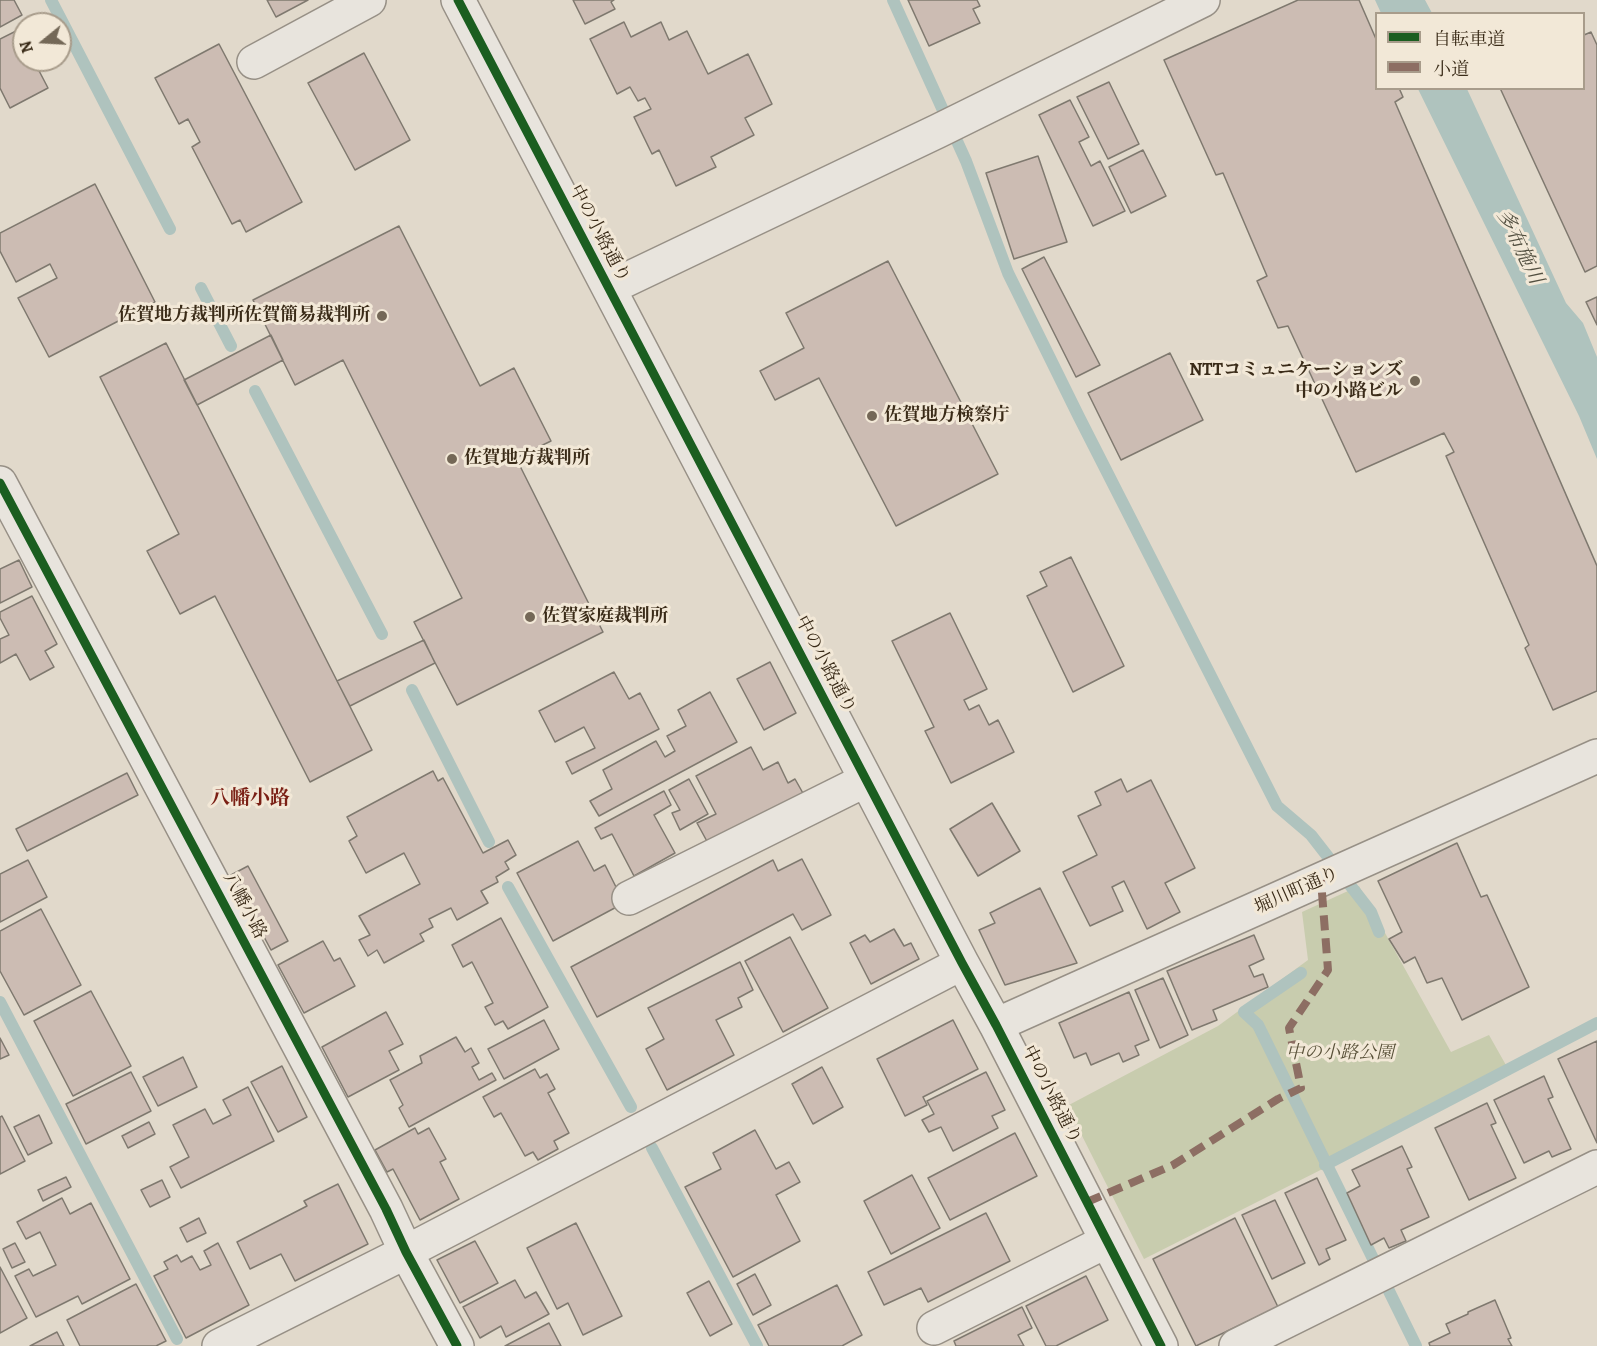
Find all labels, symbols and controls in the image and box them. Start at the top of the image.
north arrow [12,12,72,72]
legend [1375,12,1585,90]
text: 自転車道 [1433,27,1505,51]
text: N [15,38,39,56]
text: 小道 [1433,57,1469,81]
street label: 中の小路通り [564,181,634,287]
water label: 多布施川 [1491,206,1547,288]
place label: 佐賀地方裁判所佐賀簡易裁判所 [118,305,370,327]
marker: 佐賀地方裁判所佐賀簡易裁判所 [375,309,389,323]
place label: NTTコミュニケーションズ 中の小路ビル [1189,360,1403,403]
marker: NTTコミュニケーションズ 中の小路ビル [1408,374,1422,388]
place label: 佐賀地方検察庁 [884,405,1010,427]
marker: 佐賀地方検察庁 [865,409,879,423]
place label: 佐賀地方裁判所 [464,448,590,470]
marker: 佐賀地方裁判所 [445,452,459,466]
place label: 佐賀家庭裁判所 [542,606,668,628]
marker: 佐賀家庭裁判所 [523,610,537,624]
street label: 中の小路通り [790,612,860,718]
district label: 八幡小路 [210,787,290,811]
street label: 堀川町通り [1251,863,1343,919]
street label: 八幡小路 [218,869,270,943]
street label: 中の小路通り [1017,1042,1085,1148]
park label: 中の小路公園 [1286,1043,1394,1065]

